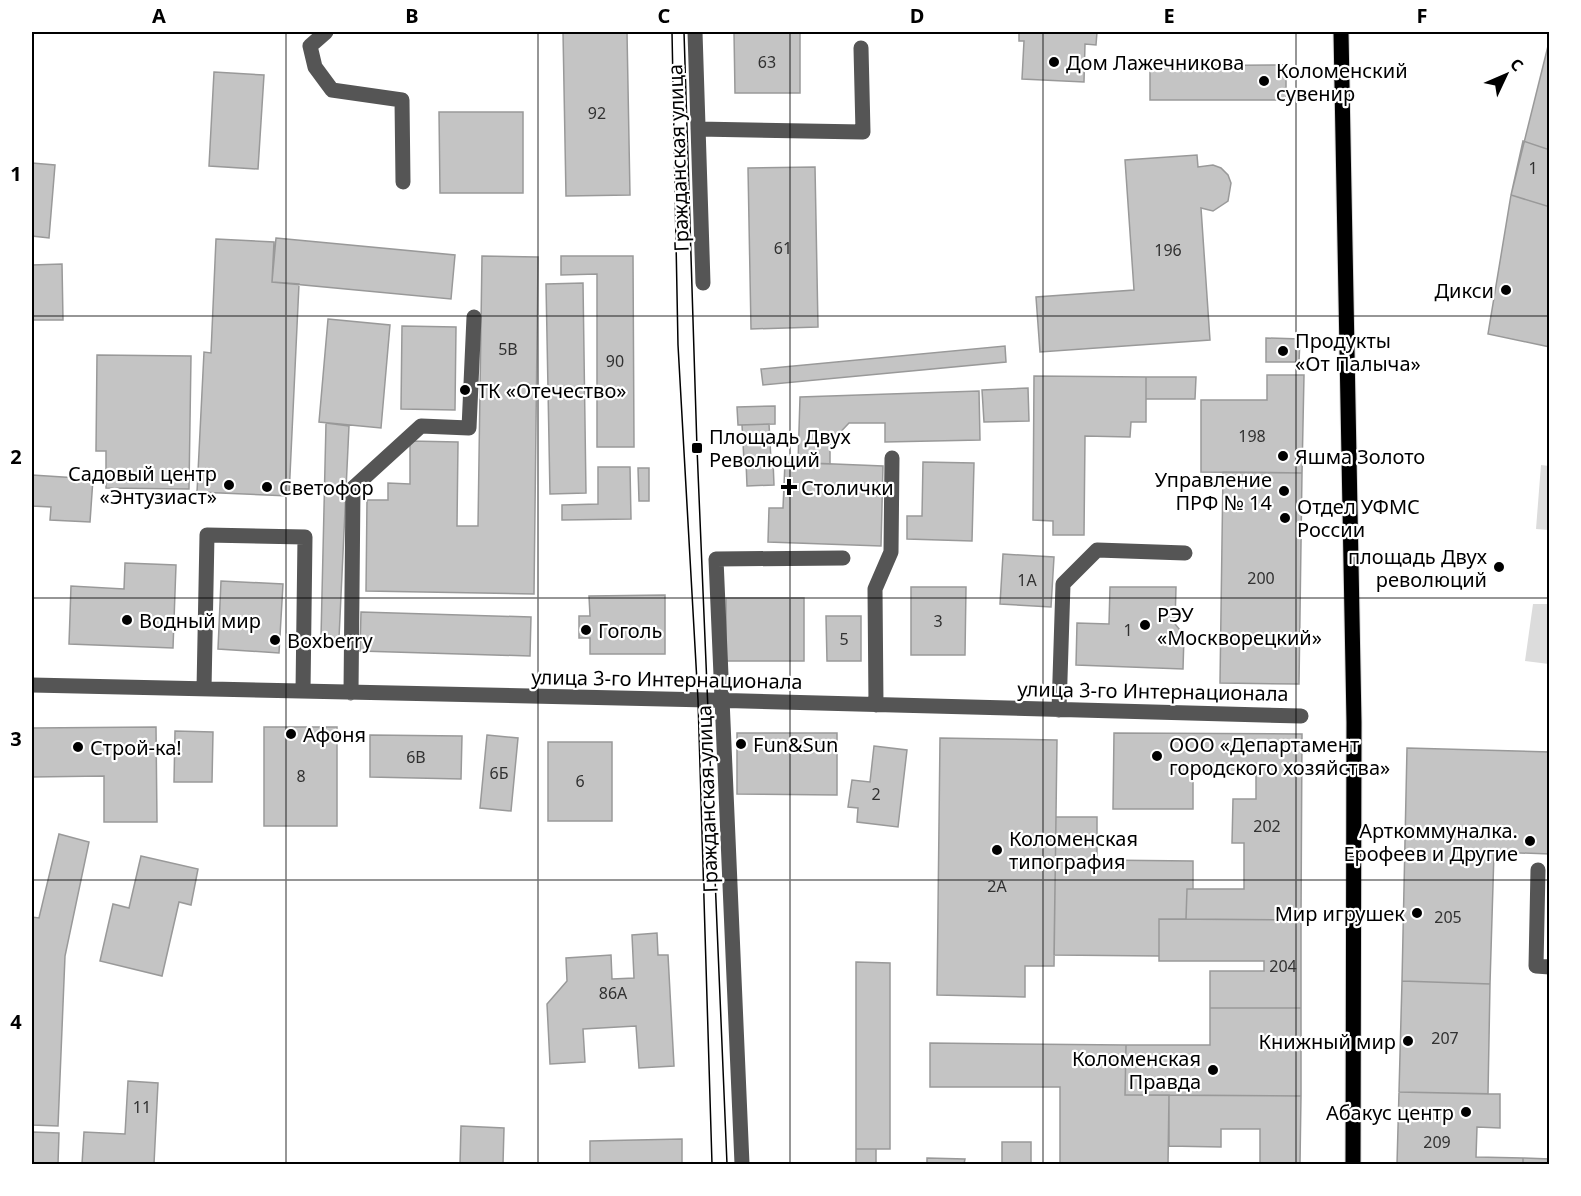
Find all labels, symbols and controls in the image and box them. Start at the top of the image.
text: A [152,2,166,29]
text: B [405,2,419,29]
text: C [658,2,671,29]
text: D [910,2,924,29]
text: E [1163,2,1175,29]
text: F [1417,2,1427,29]
north arrow [1476,45,1536,105]
place label: Дом Лажечникова [1066,49,1244,76]
house number: 63 [758,51,776,73]
text: С [1505,53,1528,76]
marker: Дом Лажечникова [1047,55,1061,69]
place label: Коломенский сувенир [1276,57,1408,107]
street label: Гражданская улица [661,64,695,252]
marker: Коломенский сувенир [1257,74,1271,88]
house number: 92 [588,102,606,124]
house number: 1 [1528,157,1538,179]
text: 1 [10,160,22,187]
house number: 61 [774,237,792,259]
house number: 196 [1154,239,1182,261]
place label: Дикси [1435,277,1494,304]
marker: Дикси [1499,283,1513,297]
place label: Продукты «От Палыча» [1295,327,1421,377]
house number: 5В [498,338,518,360]
marker: Продукты «От Палыча» [1276,344,1290,358]
house number: 90 [606,350,624,372]
place label: ТК «Отечество» [477,377,626,404]
marker: ТК «Отечество» [458,383,472,397]
place label: Площадь Двух Революций [709,423,851,473]
house number: 198 [1238,425,1266,447]
marker: Площадь Двух Революций [690,441,704,455]
text: 2 [10,443,22,470]
place label: Яшма Золото [1295,443,1425,470]
marker: Яшма Золото [1276,449,1290,463]
place label: Садовый центр «Энтузиаст» [68,460,217,510]
place label: Управление ПРФ № 14 [1155,466,1273,516]
place label: Светофор [279,474,374,501]
place label: Столички [801,474,894,501]
marker: Садовый центр «Энтузиаст» [222,478,236,492]
marker: Светофор [260,480,274,494]
marker: Столички [782,480,796,494]
marker: Управление ПРФ № 14 [1277,484,1291,498]
place label: Отдел УФМС России [1297,493,1420,543]
marker: Отдел УФМС России [1278,511,1292,525]
place label: площадь Двух революций [1348,543,1488,593]
marker: площадь Двух революций [1492,560,1506,574]
house number: 200 [1247,567,1275,589]
house number: 1А [1017,569,1037,591]
place label: РЭУ «Москворецкий» [1157,601,1322,651]
place label: Водный мир [139,607,261,634]
house number: 3 [933,610,943,632]
marker: Водный мир [120,613,134,627]
place label: Гоголь [598,617,662,644]
marker: РЭУ «Москворецкий» [1138,618,1152,632]
house number: 1 [1123,619,1133,641]
marker: Гоголь [579,623,593,637]
place label: Boxberry [287,627,373,654]
house number: 5 [839,628,849,650]
marker: Boxberry [268,633,282,647]
street label: улица 3-го Интернационала [531,663,803,695]
street label: улица 3-го Интернационала [1017,675,1289,707]
street label: Гражданская улица [690,705,724,893]
place label: Афоня [303,721,366,748]
text: 3 [10,725,22,752]
marker: Афоня [284,727,298,741]
place label: Fun&Sun [753,731,838,758]
place label: ООО «Департамент городского хозяйства» [1169,731,1390,781]
place label: Строй-ка! [90,734,182,761]
marker: Fun&Sun [734,737,748,751]
marker: Строй-ка! [71,740,85,754]
house number: 6В [406,746,426,768]
marker: ООО «Департамент городского хозяйства» [1150,749,1164,763]
house number: 6Б [490,762,509,784]
house number: 8 [296,765,306,787]
house number: 6 [575,770,585,792]
house number: 2 [871,783,881,805]
house number: 202 [1253,815,1281,837]
place label: Арткоммуналка. Ерофеев и Другие [1343,817,1518,867]
place label: Коломенская типография [1009,825,1138,875]
marker: Арткоммуналка. Ерофеев и Другие [1523,834,1537,848]
marker: Коломенская типография [990,843,1004,857]
house number: 2А [987,875,1007,897]
place label: Мир игрушек [1275,900,1405,927]
marker: Мир игрушек [1410,906,1424,920]
house number: 205 [1434,906,1462,928]
house number: 204 [1269,955,1297,977]
house number: 86А [599,982,628,1004]
text: 4 [10,1008,22,1035]
house number: 207 [1431,1027,1459,1049]
place label: Книжный мир [1259,1028,1396,1055]
marker: Книжный мир [1401,1034,1415,1048]
place label: Коломенская Правда [1072,1045,1201,1095]
marker: Коломенская Правда [1206,1063,1220,1077]
house number: 11 [133,1096,151,1118]
place label: Абакус центр [1326,1099,1454,1126]
marker: Абакус центр [1459,1105,1473,1119]
house number: 209 [1423,1131,1451,1153]

